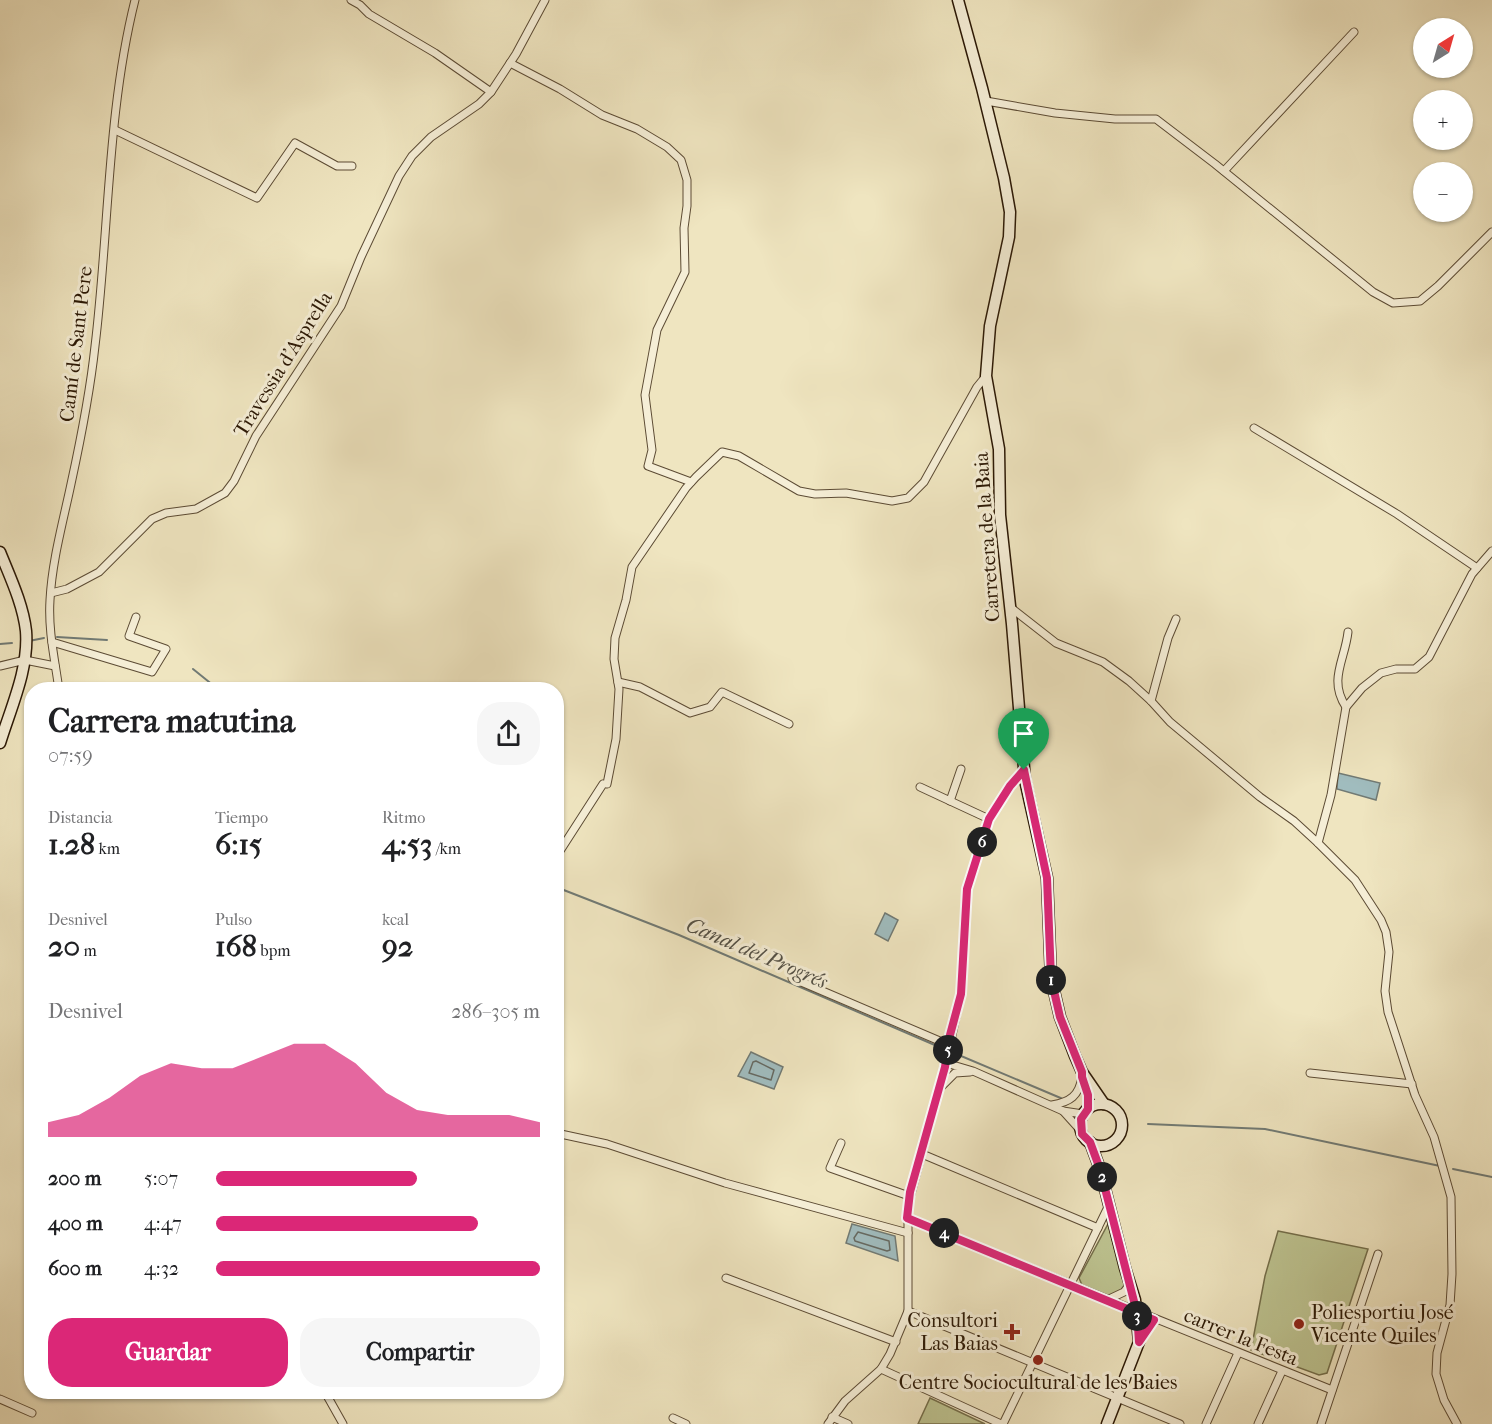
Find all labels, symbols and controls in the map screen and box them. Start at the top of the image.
north arrow [1413,18,1473,78]
map controls [1413,18,1473,222]
button: + [1413,90,1473,150]
button: − [1413,162,1473,222]
street label: Camí de Sant Pere [55,265,97,423]
street label: Travessia d'Asprella [229,286,337,441]
street label: Carretera de la Baia [970,451,1004,623]
text: Carrera matutina [48,702,295,741]
button: share [477,702,540,765]
pin [998,708,1049,770]
icon: arrive [1007,717,1040,750]
text: 07:59 [48,744,93,767]
text: Distancia [48,808,112,827]
text: Tiempo [215,808,268,827]
text: Ritmo [382,808,425,827]
text: 1.28 [48,827,95,862]
text: 6:15 [215,827,262,862]
text: 4:53 [382,827,432,862]
pin: 6 [967,827,997,857]
text: 6 [978,832,986,851]
text: km [95,839,120,858]
text: /km [432,839,461,858]
text: Desnivel [48,910,108,929]
text: Pulso [215,910,252,929]
text: kcal [382,910,409,929]
water label: Canal del Progrés [683,912,832,994]
text: 20 [48,929,80,964]
text: 168 [215,929,257,964]
text: 92 [382,929,413,964]
text: m [80,941,97,960]
text: bpm [257,941,291,960]
pin: 1 [1036,965,1066,995]
text: 1 [1048,970,1054,989]
text: Desnivel [48,1000,123,1023]
text: 286–305 m [451,1000,540,1023]
pin: 5 [933,1035,963,1065]
text: 5 [945,1040,951,1059]
pin: 2 [1087,1162,1117,1192]
text: 200 m [48,1167,101,1190]
text: 5:07 [144,1167,178,1190]
text: 2 [1098,1167,1106,1186]
text: 400 m [48,1212,103,1235]
text: 4:47 [144,1212,182,1235]
pin: 4 [929,1218,959,1248]
text: 4 [939,1223,949,1242]
text: 600 m [48,1257,102,1280]
text: 4:32 [144,1257,179,1280]
pin: 3 [1122,1301,1152,1331]
place label: Poliesportiu José Vicente Quiles [1310,1301,1454,1347]
street label: carrer la Festa [1181,1304,1302,1371]
text: 3 [1134,1306,1140,1325]
place label: Consultori Las Baias [907,1309,998,1355]
marker: Poliesportiu José Vicente Quiles [1292,1317,1306,1331]
button: Guardar [48,1318,288,1387]
button: Compartir [300,1318,540,1387]
marker: Consultori Las Baias [1003,1323,1021,1341]
marker: Centre Sociocultural de les Baies [1031,1353,1045,1367]
place label: Centre Sociocultural de les Baies [899,1371,1177,1394]

